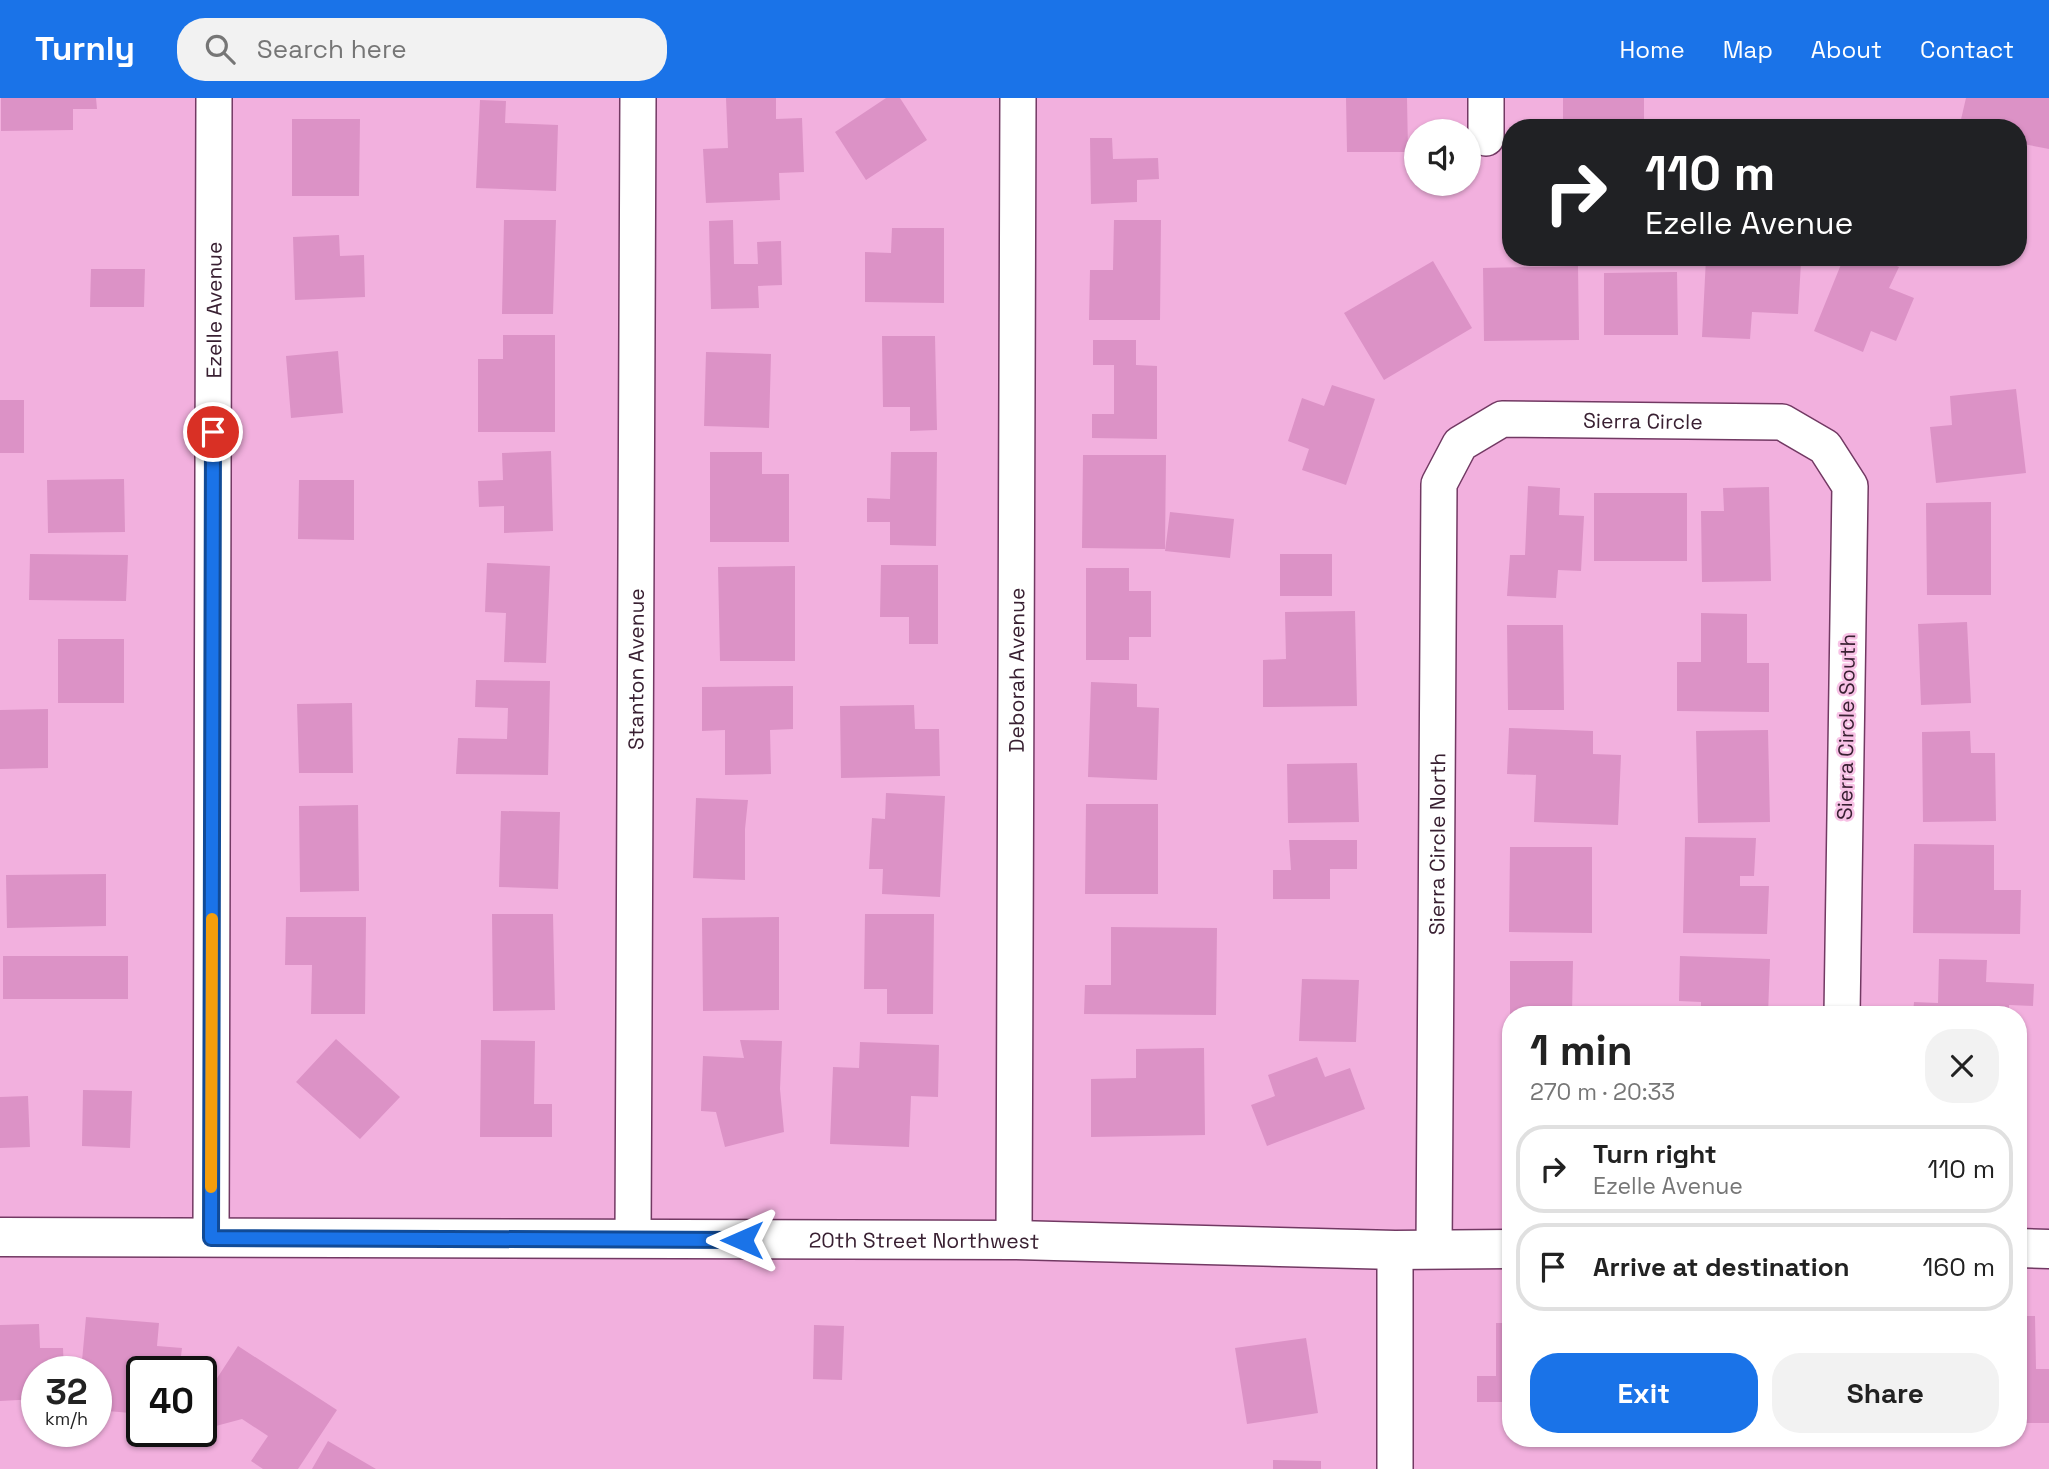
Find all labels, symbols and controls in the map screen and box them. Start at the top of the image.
search box [177,18,667,81]
text: Turnly [35,28,135,70]
icon: search [201,30,239,68]
text: Search here [257,32,407,66]
text: Home [1619,34,1685,65]
text: Map [1723,34,1773,65]
text: About [1811,34,1882,65]
text: Contact [1920,34,2014,65]
map controls [1404,119,1481,196]
button: sound [1404,119,1481,196]
text: 110 m [1645,142,1775,204]
icon: right [1530,147,1621,238]
text: Ezelle Avenue [1645,203,1853,243]
street label: Ezelle Avenue [200,242,227,378]
pin [183,402,243,462]
street label: Sierra Circle [1583,406,1703,435]
icon: arrive [194,413,232,451]
street label: Stanton Avenue [622,588,649,750]
street label: Deborah Avenue [1002,588,1030,752]
street label: Sierra Circle South [1831,634,1861,820]
street label: Sierra Circle North [1423,753,1451,935]
text: 1 min [1530,1024,1633,1077]
button: close [1925,1029,1999,1103]
text: 270 m · 20:33 [1530,1077,1675,1107]
text: Turn right [1593,1137,1717,1171]
icon: right [1534,1150,1572,1188]
text: 110 m [1928,1152,1995,1186]
text: Ezelle Avenue [1593,1171,1743,1201]
position arrow [705,1203,779,1277]
street label: 20th Street Northwest [809,1226,1040,1254]
icon: arrive [1534,1248,1572,1286]
text: Arrive at destination [1593,1250,1850,1284]
text: 160 m [1923,1250,1995,1284]
button: Exit [1530,1353,1758,1433]
button: Share [1772,1353,1999,1433]
speed limit sign: 40 [126,1356,217,1447]
text: 32 [45,1370,88,1414]
text: km/h [45,1407,88,1430]

